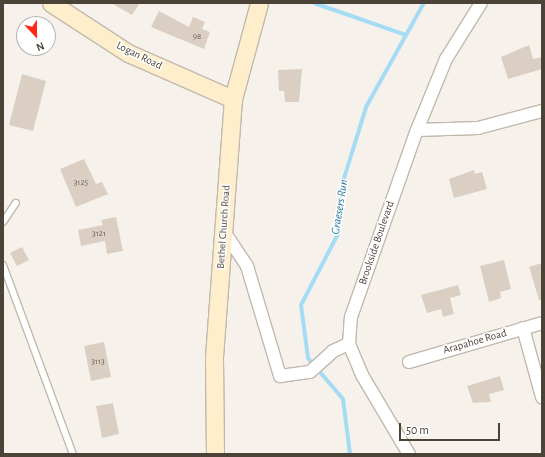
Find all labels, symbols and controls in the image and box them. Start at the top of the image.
north arrow [16,16,56,56]
house number: 98 [193,32,201,42]
street label: Logan Road [114,39,164,73]
text: N [35,40,46,53]
house number: 3125 [74,178,88,188]
water label: Graesers Run [329,178,351,236]
street label: Bethel Church Road [214,185,234,269]
street label: Brookside Boulevard [356,199,398,287]
house number: 3121 [92,229,106,239]
street label: Arapahoe Road [442,327,508,357]
house number: 3113 [91,357,105,367]
scale bar [401,415,502,441]
text: 50 m [406,424,429,436]

